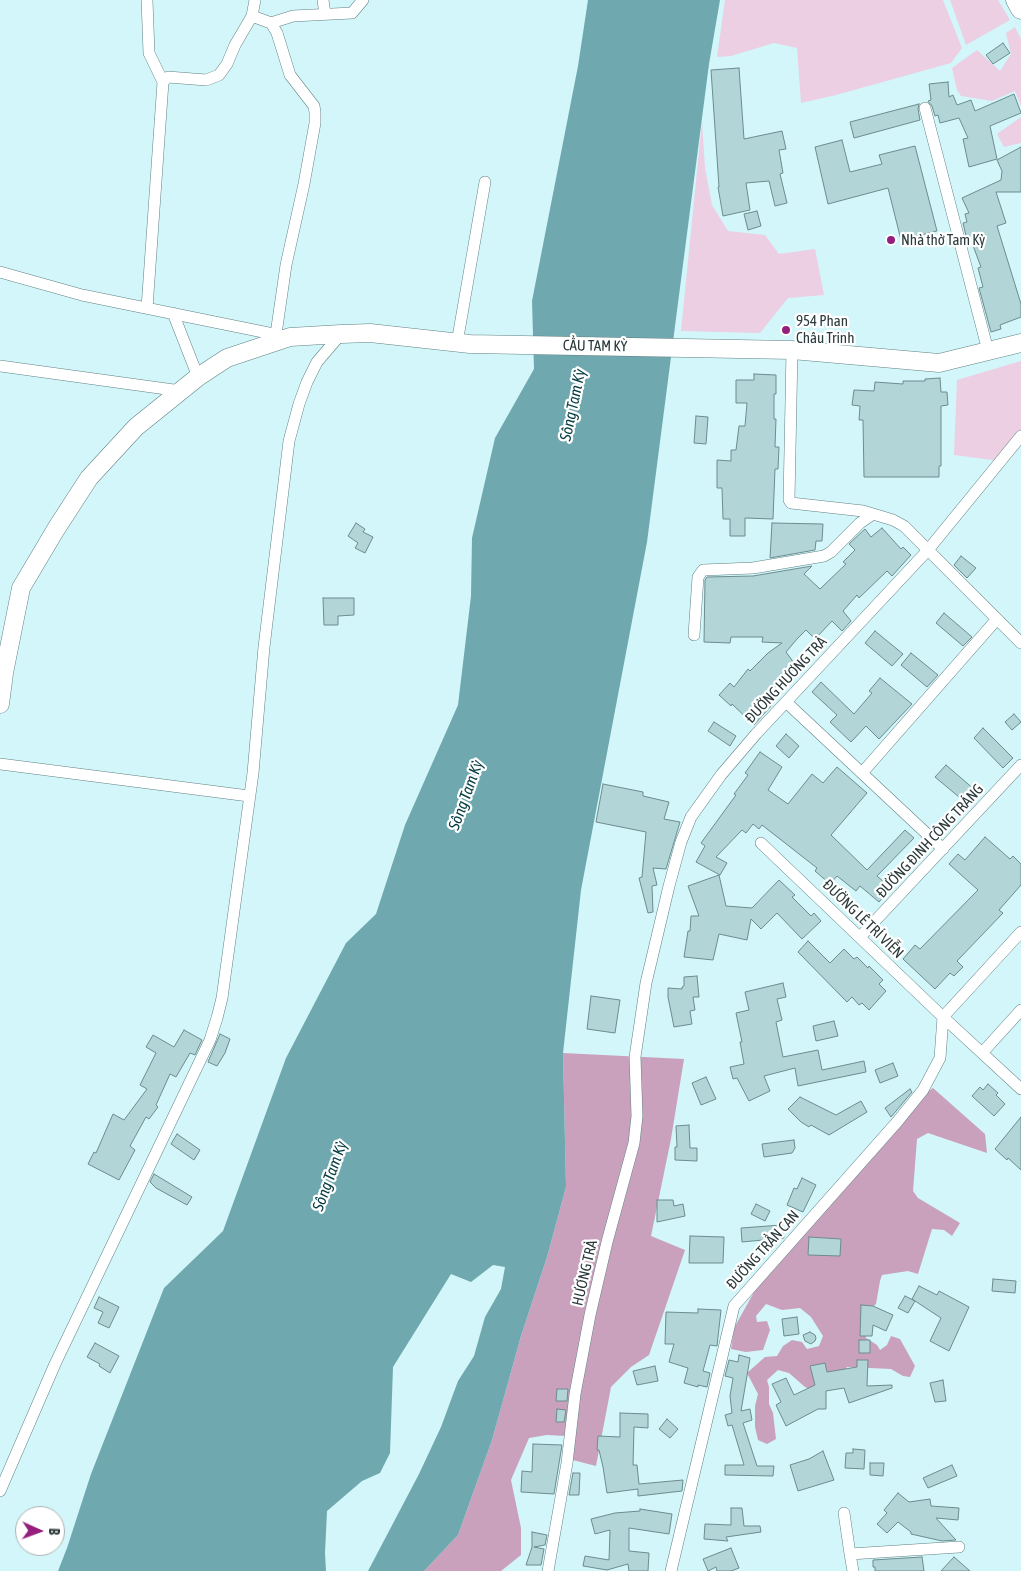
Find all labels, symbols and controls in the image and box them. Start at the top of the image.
place label: Nhà thờ Tam Kỳ [901,231,985,249]
marker: Nhà thờ Tam Kỳ [885,234,897,246]
place label: 954 Phan Châu Trinh [796,312,854,347]
marker: 954 Phan Châu Trinh [780,324,792,336]
street label: CẦU TAM KỲ [563,336,627,356]
water label: Sông Tam Kỳ [556,367,590,443]
street label: ĐƯỜNG HƯƠNG TRÀ [741,633,831,727]
water label: Sông Tam Kỳ [445,757,487,833]
street label: ĐƯỜNG ĐINH CÔNG TRÁNG [873,780,987,902]
street label: ĐƯỜNG LÊ TRÍ VIỄN [819,876,907,962]
water label: Sông Tam Kỳ [309,1138,351,1214]
street label: ĐƯỜNG TRẦN CAN [723,1207,803,1293]
street label: HƯƠNG TRÀ [569,1239,601,1307]
north arrow [15,1506,65,1556]
text: B [46,1528,62,1535]

